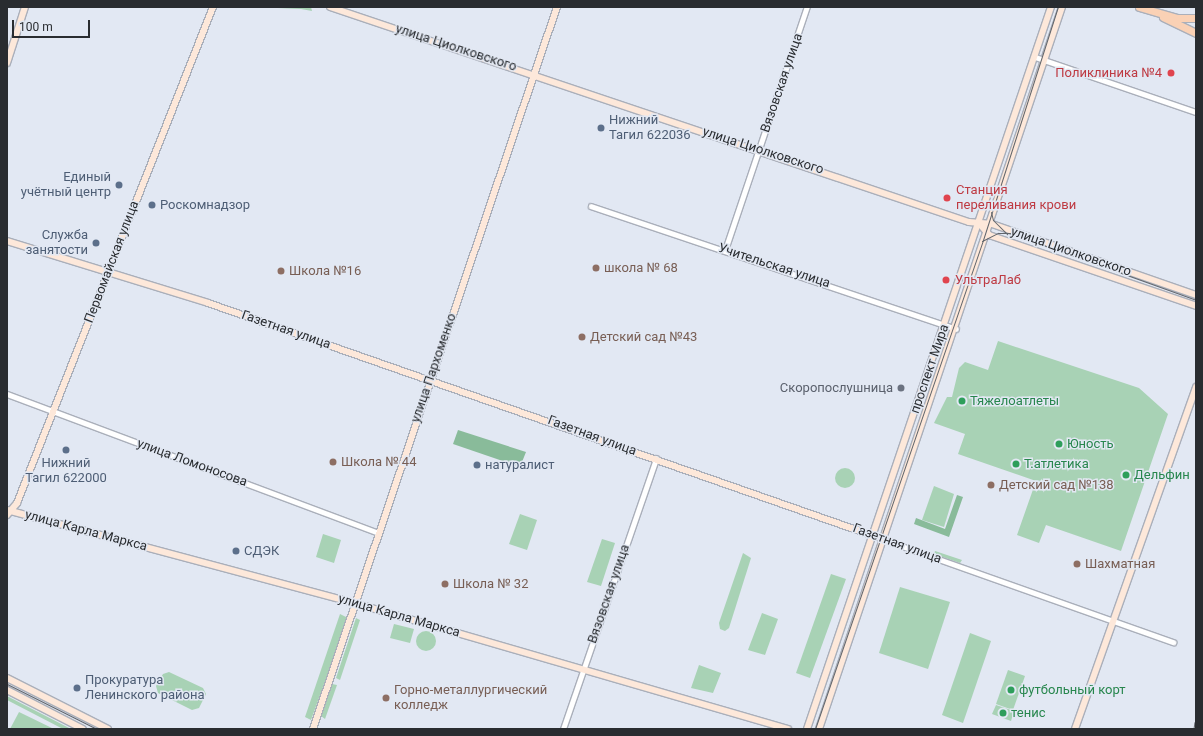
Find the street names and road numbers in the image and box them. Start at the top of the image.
street label: улица Циолковского [394,21,518,75]
street label: Вязовская улица [758,31,806,135]
street label: улица Циолковского [701,124,825,178]
street label: Первомайская улица [82,199,142,325]
street label: улица Циолковского [1009,224,1133,280]
street label: Учительская улица [716,241,832,291]
street label: Газетная улица [239,307,333,353]
street label: улица Пархоменко [408,311,460,425]
street label: проспект Мира [907,322,953,416]
street label: Газетная улица [546,413,638,459]
street label: улица Ломоносова [135,436,249,490]
street label: улица Карла Маркса [23,507,149,555]
street label: Газетная улица [851,521,943,567]
street label: Вязовская улица [585,542,633,646]
street label: улица Карла Маркса [336,591,462,641]

